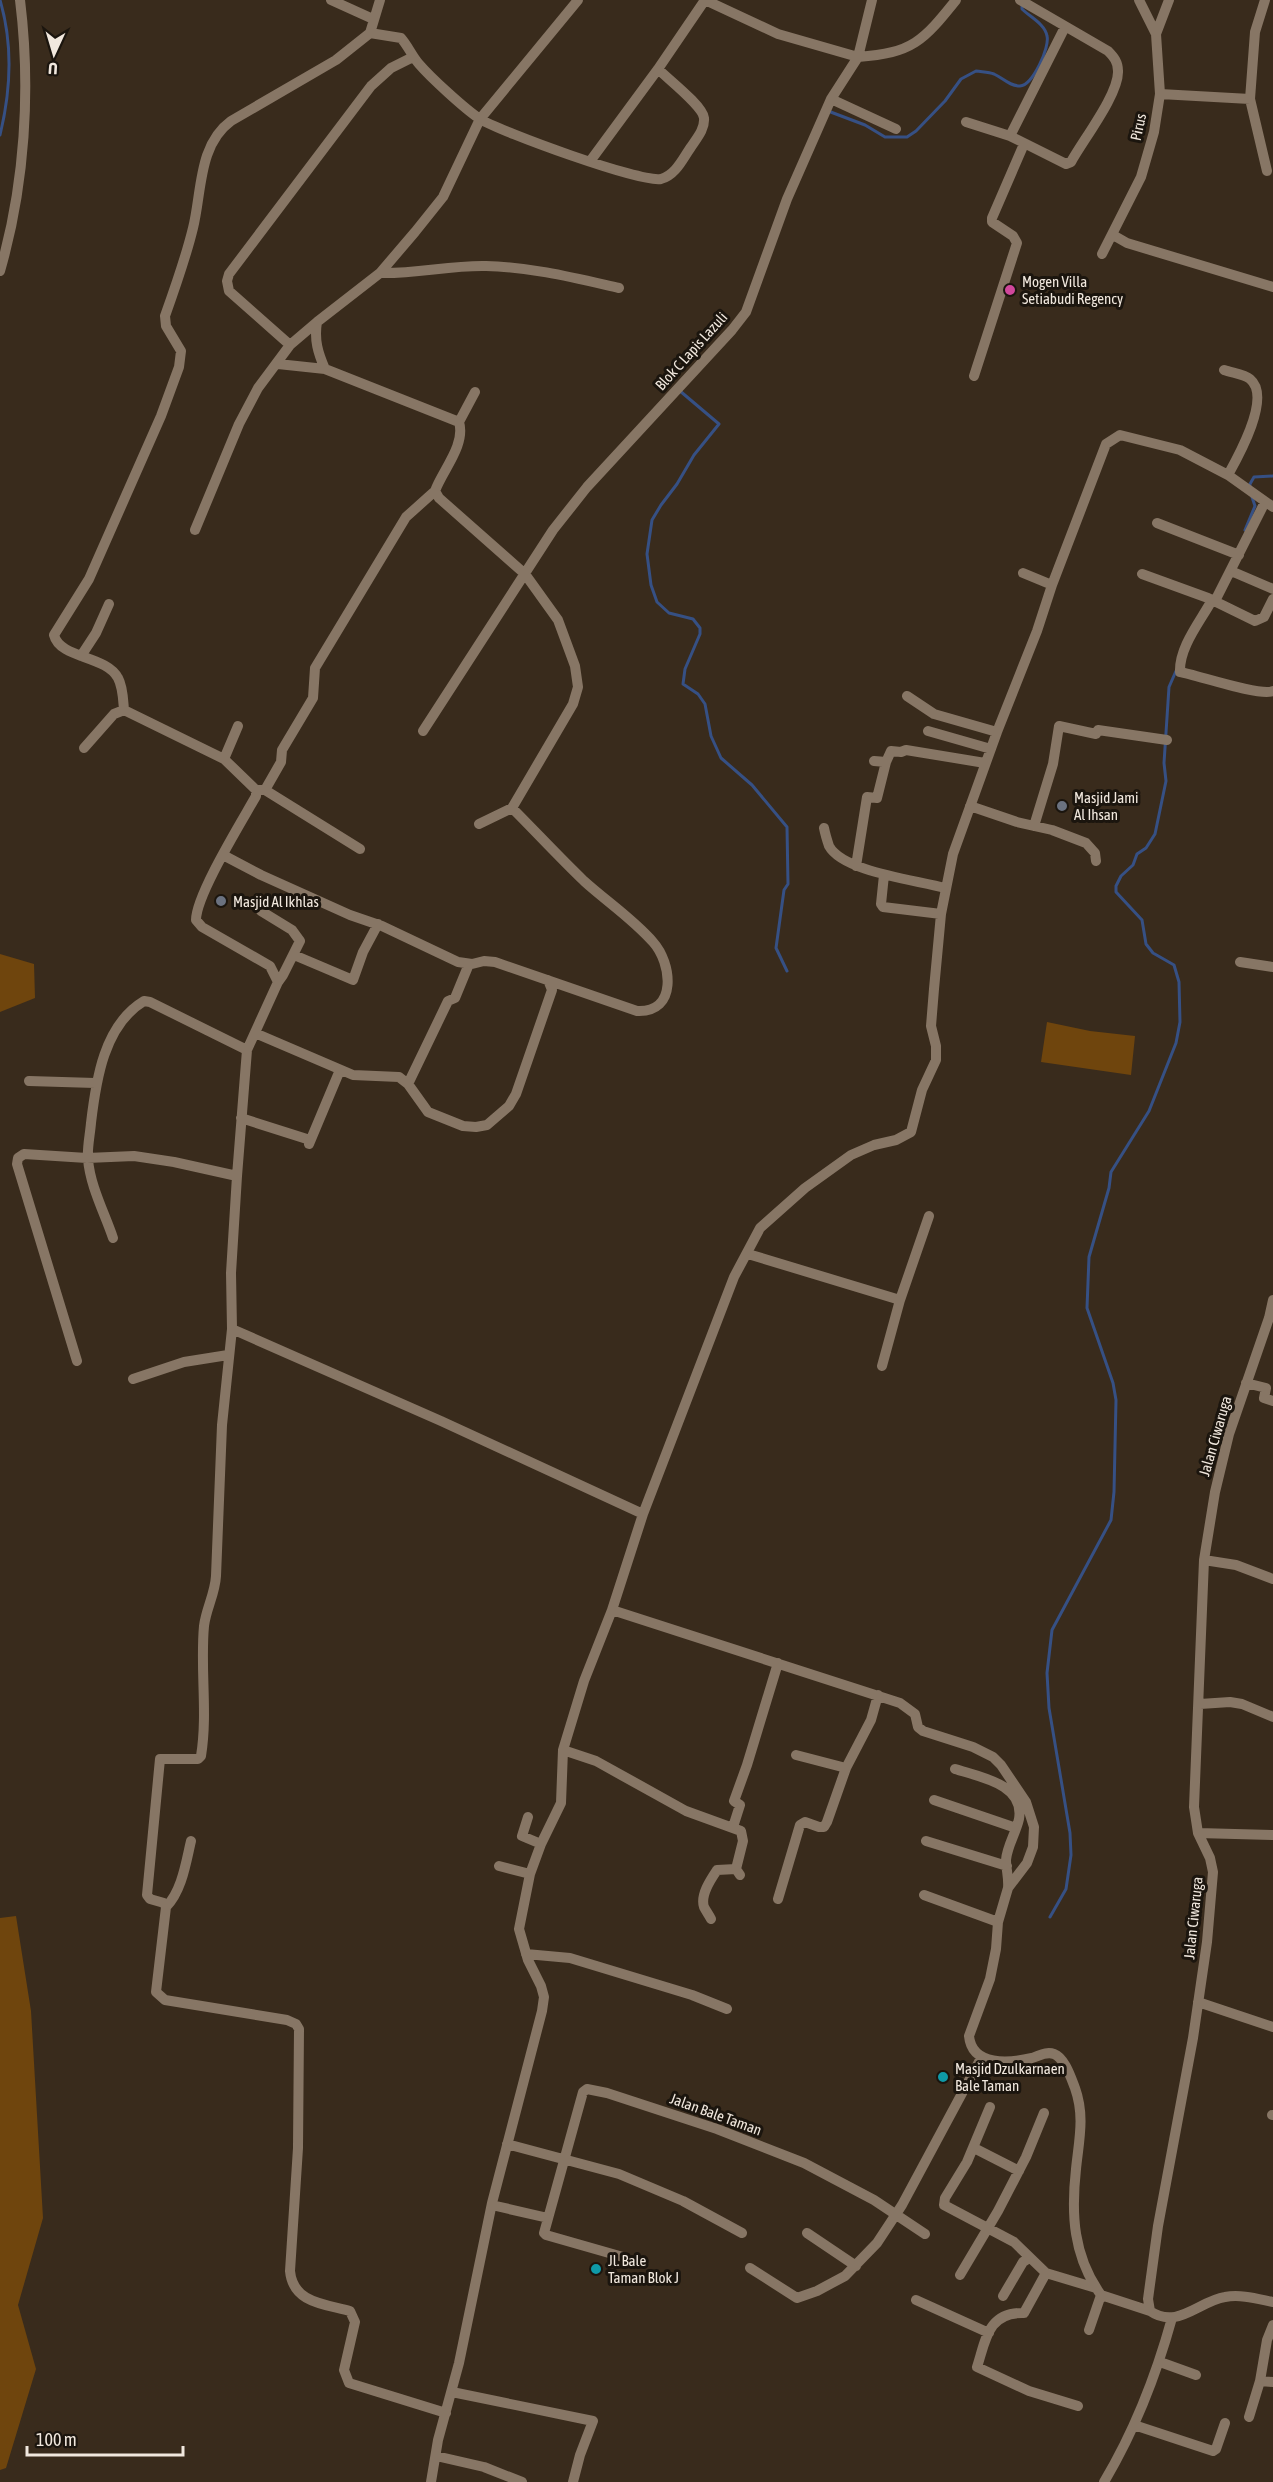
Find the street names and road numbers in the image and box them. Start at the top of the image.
street label: Pirus [1127,112,1149,142]
street label: Blok C Lapis Lazuli [652,309,730,393]
street label: Jalan Ciwaruga [1195,1394,1235,1478]
street label: Jalan Ciwaruga [1180,1876,1206,1960]
street label: Jalan Bale Taman [668,2090,764,2138]

